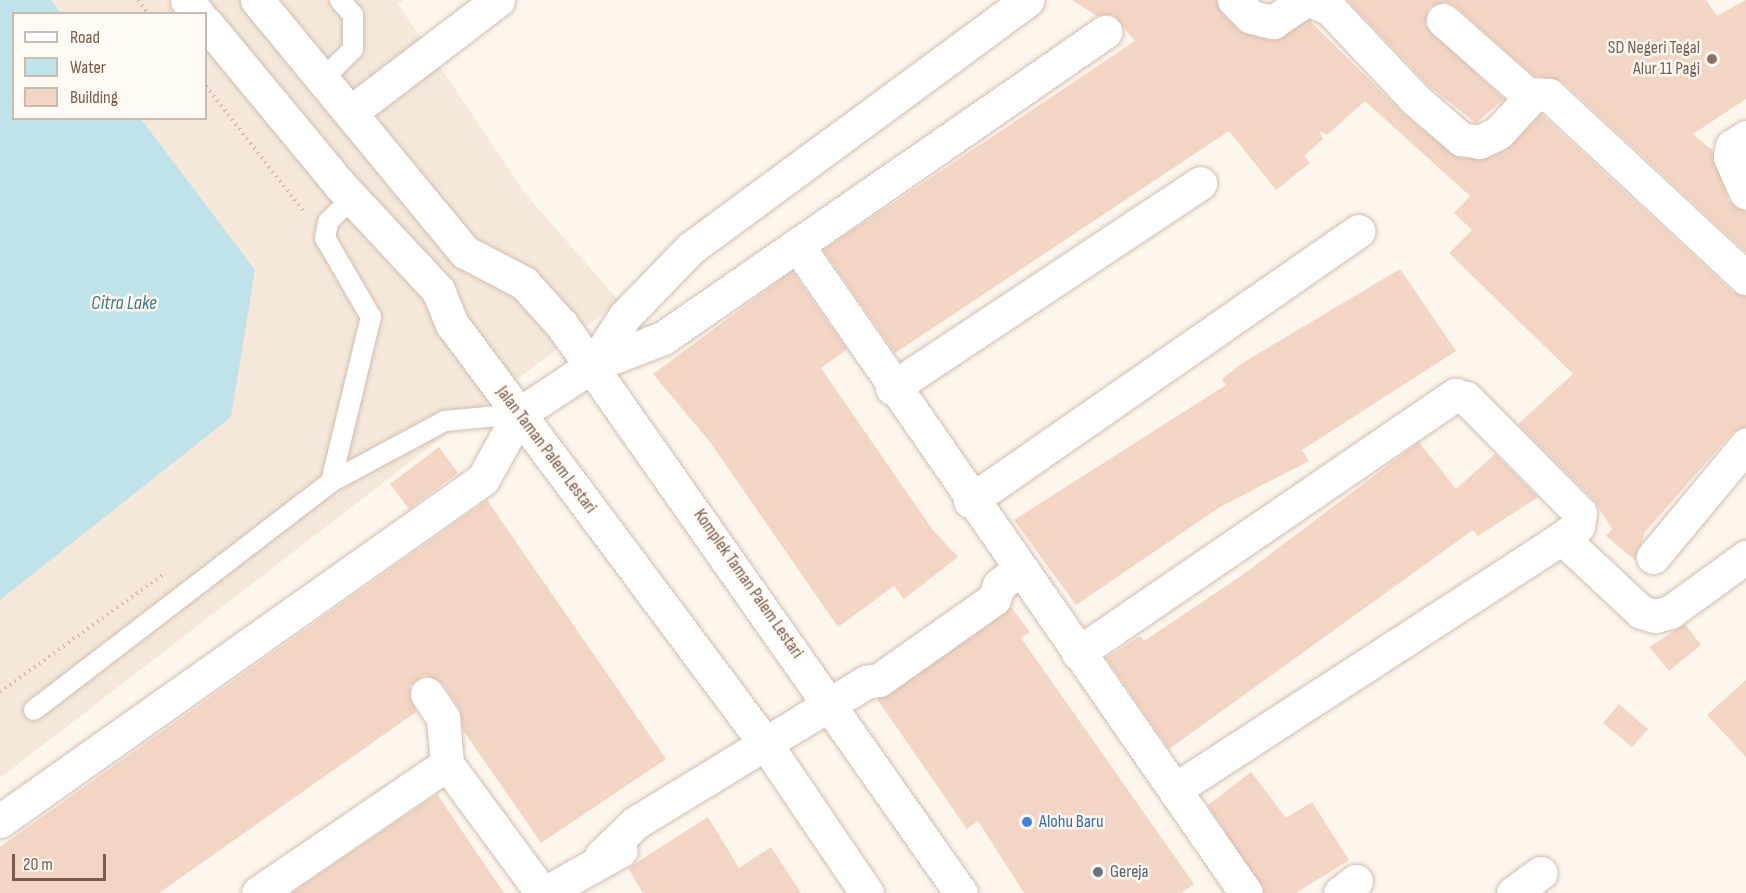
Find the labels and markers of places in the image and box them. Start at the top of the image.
place label: SD Negeri Tegal Alur 11 Pagi [1608,38,1700,80]
marker: SD Negeri Tegal Alur 11 Pagi [1705,52,1719,66]
place label: Alohu Baru [1039,811,1104,833]
marker: Alohu Baru [1020,815,1034,829]
place label: Gereja [1110,861,1149,883]
marker: Gereja [1091,865,1105,879]

